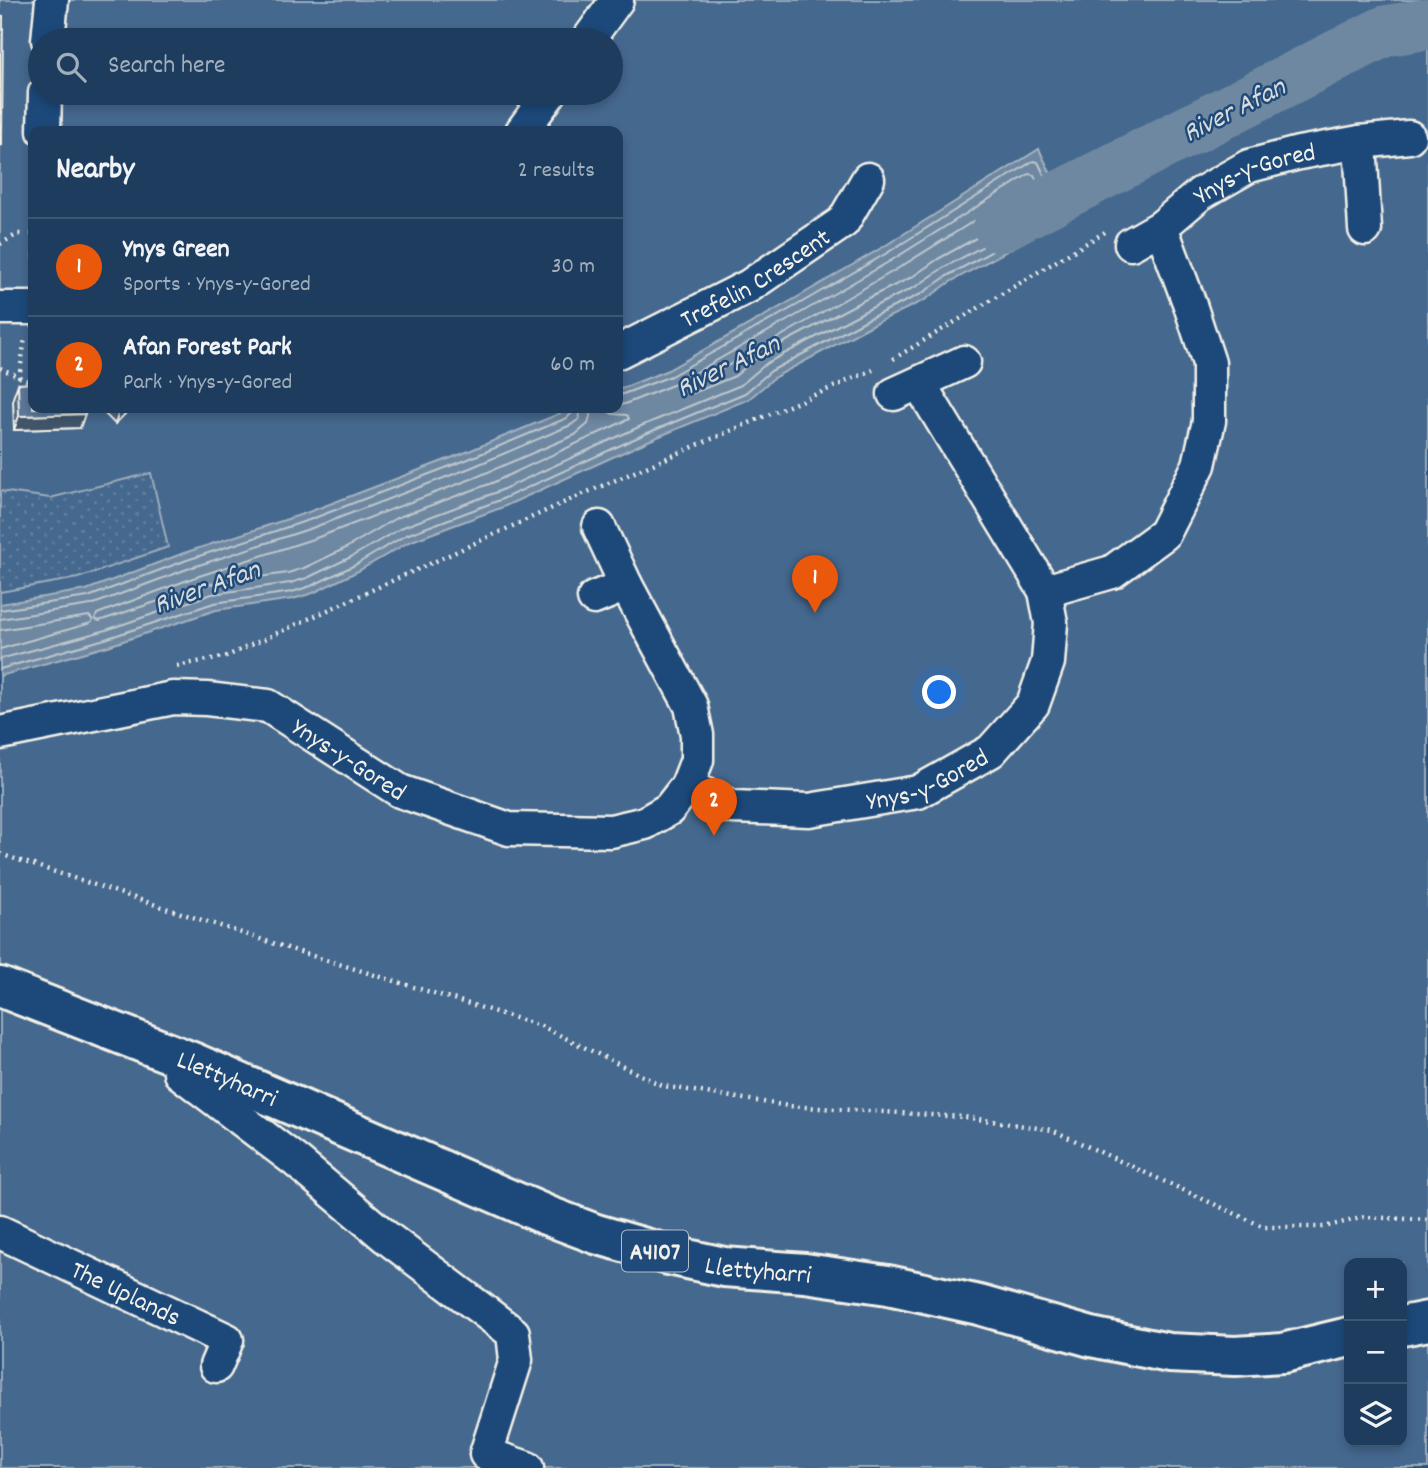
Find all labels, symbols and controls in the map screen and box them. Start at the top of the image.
search box [28,28,623,105]
icon: search [52,48,90,86]
text: Search here [108,48,226,85]
water label: River Afan [1177,69,1295,155]
street label: Ynys-y-Gored [1186,135,1319,214]
text: Nearby [56,150,134,193]
text: 2 results [518,155,595,188]
street label: Trefelin Crescent [675,220,839,340]
text: Ynys Green [123,232,230,269]
text: 1 [76,251,82,284]
text: 30 m [551,251,595,284]
text: Sports · Ynys-y-Gored [123,269,311,302]
water label: River Afan [671,326,789,411]
text: Afan Forest Park [123,330,292,367]
text: 2 [74,349,84,382]
text: 60 m [550,349,595,382]
text: Park · Ynys-y-Gored [123,367,292,400]
water label: River Afan [149,552,268,627]
pin: 1 [792,555,838,613]
your location [922,675,956,709]
street label: Ynys-y-Gored [283,711,412,812]
street label: Ynys-y-Gored [864,741,996,822]
pin: 2 [691,778,737,836]
street label: Llettyharri [171,1043,283,1119]
road number: A4107 [622,1231,688,1272]
street label: Llettyharri [701,1248,814,1296]
street label: The Uplands [64,1253,186,1337]
map controls [1344,1258,1407,1447]
button: + [1344,1258,1407,1321]
button: − [1344,1321,1407,1384]
button: layers [1344,1384,1407,1447]

